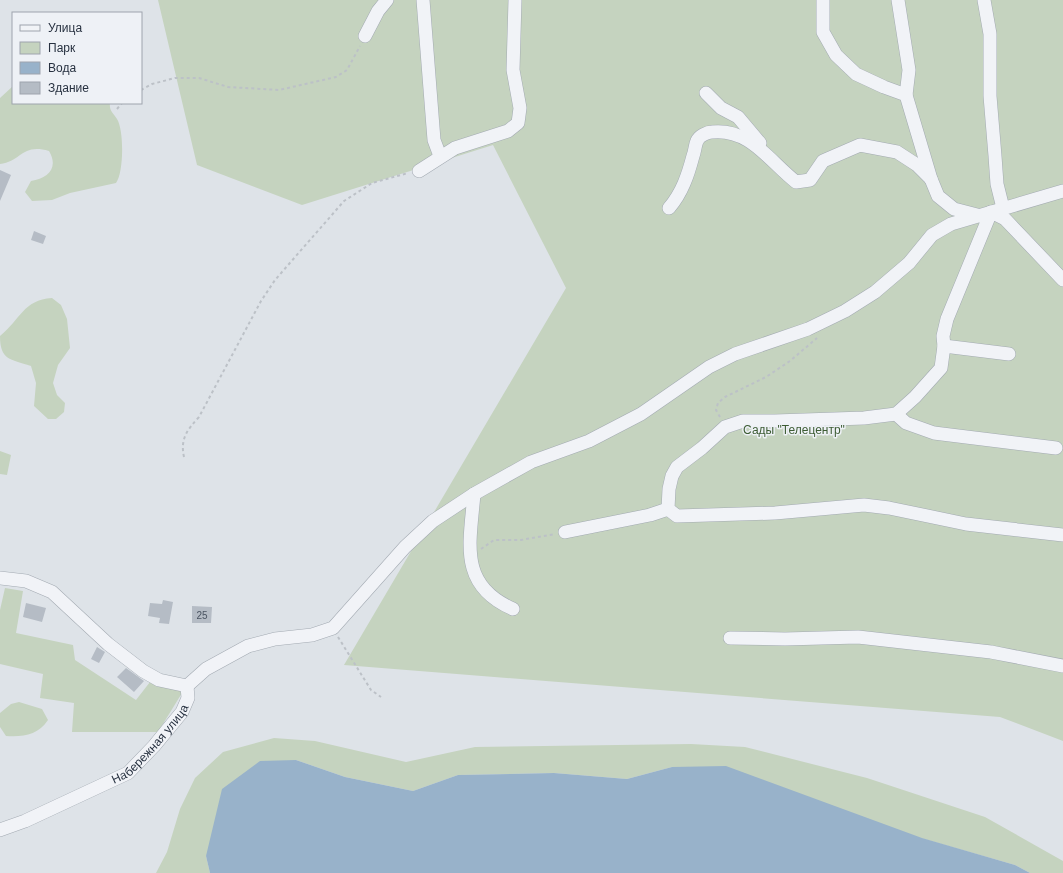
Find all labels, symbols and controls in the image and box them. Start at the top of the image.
legend [12,12,142,104]
text: Улица [48,21,82,35]
text: Парк [48,41,76,55]
text: Вода [48,61,76,75]
text: Здание [48,81,89,95]
park label: Сады "Телецентр" [743,423,845,437]
house number: 25 [196,610,208,621]
street label: Набережная улица [109,702,191,787]

